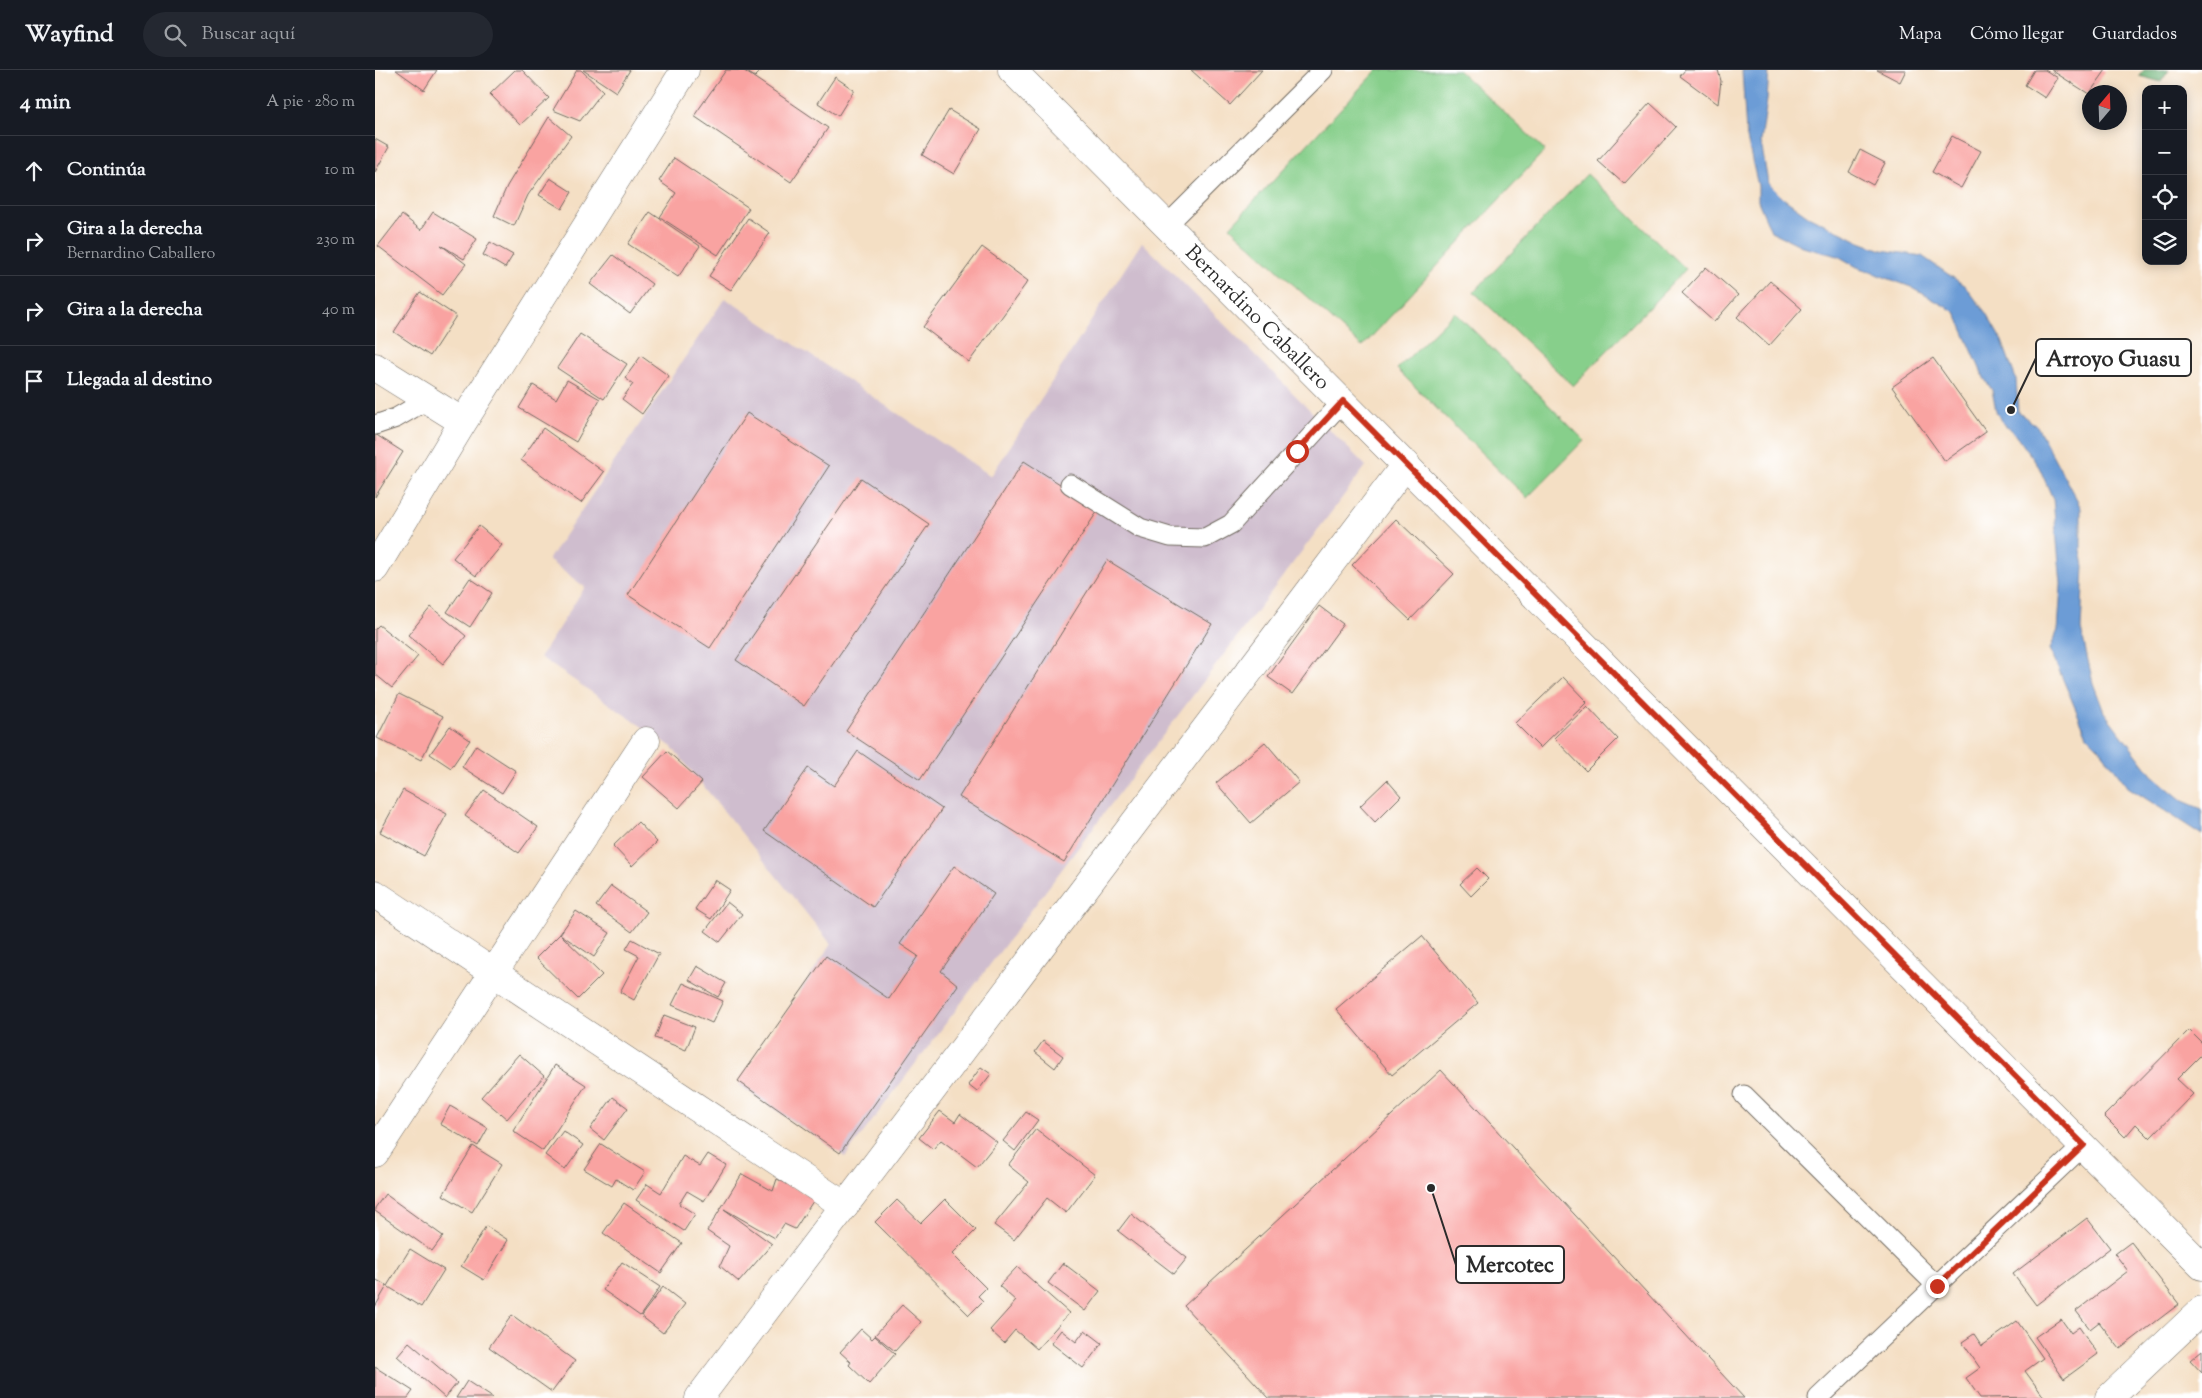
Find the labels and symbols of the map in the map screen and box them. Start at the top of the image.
north arrow [2082,85,2127,130]
street label: Bernardino Caballero [1177,239,1336,398]
callout: Arroyo Guasu [2036,339,2191,376]
text: Arroyo Guasu [2046,345,2181,377]
route start [1286,440,1309,463]
callout: Mercotec [1456,1246,1564,1283]
text: Mercotec [1466,1251,1554,1283]
route end [1926,1275,1949,1298]

